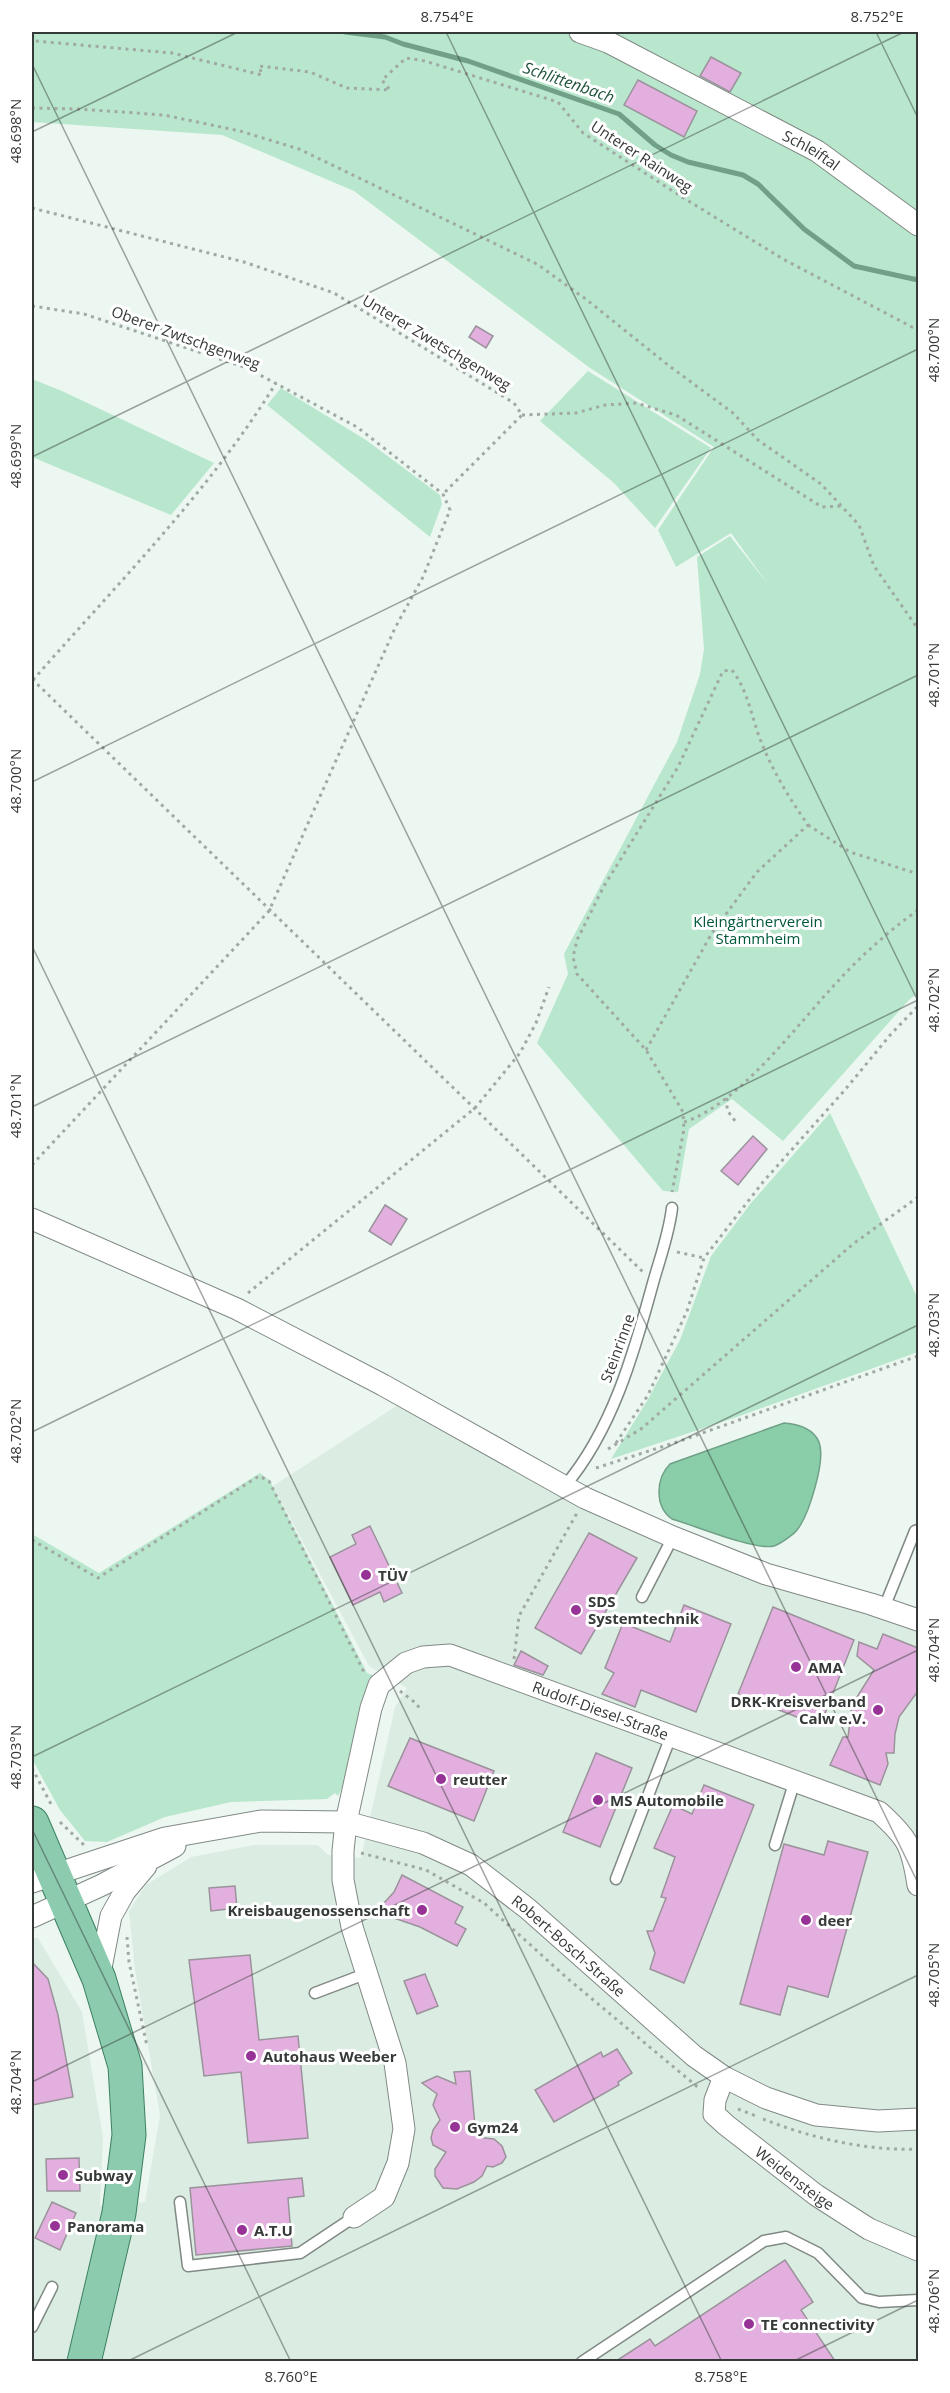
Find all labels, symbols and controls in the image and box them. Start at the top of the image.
text: 8.754°E [420,6,474,26]
text: 8.752°E [850,6,904,26]
water label: Schlittenbach [520,56,618,108]
text: 48.698°N [5,99,25,163]
street label: Unterer Rainweg [587,116,697,196]
street label: Schleiftal [780,125,844,175]
street label: Unterer Zwetschgenweg [359,290,515,394]
street label: Oberer Zwtschgenweg [109,301,263,373]
text: 48.700°N [923,318,943,382]
text: 48.699°N [5,424,25,488]
text: 48.701°N [923,643,943,707]
text: 48.700°N [5,749,25,813]
park label: Kleingärtnerverein Stammheim [693,911,823,948]
text: 48.702°N [923,968,943,1032]
text: 48.701°N [5,1074,25,1138]
text: 48.703°N [923,1293,943,1357]
street label: Steinrinne [595,1311,639,1385]
text: 48.702°N [5,1399,25,1463]
place label: TÜV [378,1565,408,1585]
marker: TÜV [359,1568,373,1582]
place label: SDS Systemtechnik [588,1591,700,1628]
marker: SDS Systemtechnik [569,1603,583,1617]
text: 48.704°N [923,1618,943,1682]
place label: AMA [808,1657,843,1677]
marker: AMA [789,1660,803,1674]
street label: Rudolf-Diesel-Straße [530,1676,671,1744]
place label: DRK-Kreisverband Calw e.V. [730,1691,866,1728]
marker: DRK-Kreisverband Calw e.V. [871,1703,885,1717]
text: 48.703°N [5,1725,25,1789]
place label: reutter [453,1769,507,1789]
marker: reutter [434,1772,448,1786]
place label: MS Automobile [610,1790,724,1810]
marker: MS Automobile [591,1793,605,1807]
street label: Robert-Bosch-Straße [508,1890,630,2001]
place label: Kreisbaugenossenschaft [227,1900,410,1920]
marker: Kreisbaugenossenschaft [415,1903,429,1917]
place label: deer [818,1910,852,1930]
marker: deer [799,1913,813,1927]
text: 48.705°N [923,1943,943,2007]
place label: Autohaus Weeber [263,2046,397,2066]
marker: Autohaus Weeber [244,2049,258,2063]
text: 48.704°N [5,2050,25,2114]
place label: Gym24 [467,2117,519,2137]
marker: Gym24 [448,2120,462,2134]
street label: Weidensteige [751,2142,838,2214]
place label: Subway [75,2165,134,2185]
marker: Subway [56,2168,70,2182]
place label: Panorama [67,2216,144,2236]
marker: Panorama [48,2219,62,2233]
place label: A.T.U [254,2220,293,2240]
marker: A.T.U [235,2223,249,2237]
text: 48.706°N [923,2269,943,2333]
place label: TE connectivity [761,2314,875,2334]
marker: TE connectivity [742,2317,756,2331]
text: 8.760°E [264,2366,318,2386]
text: 8.758°E [694,2366,748,2386]

